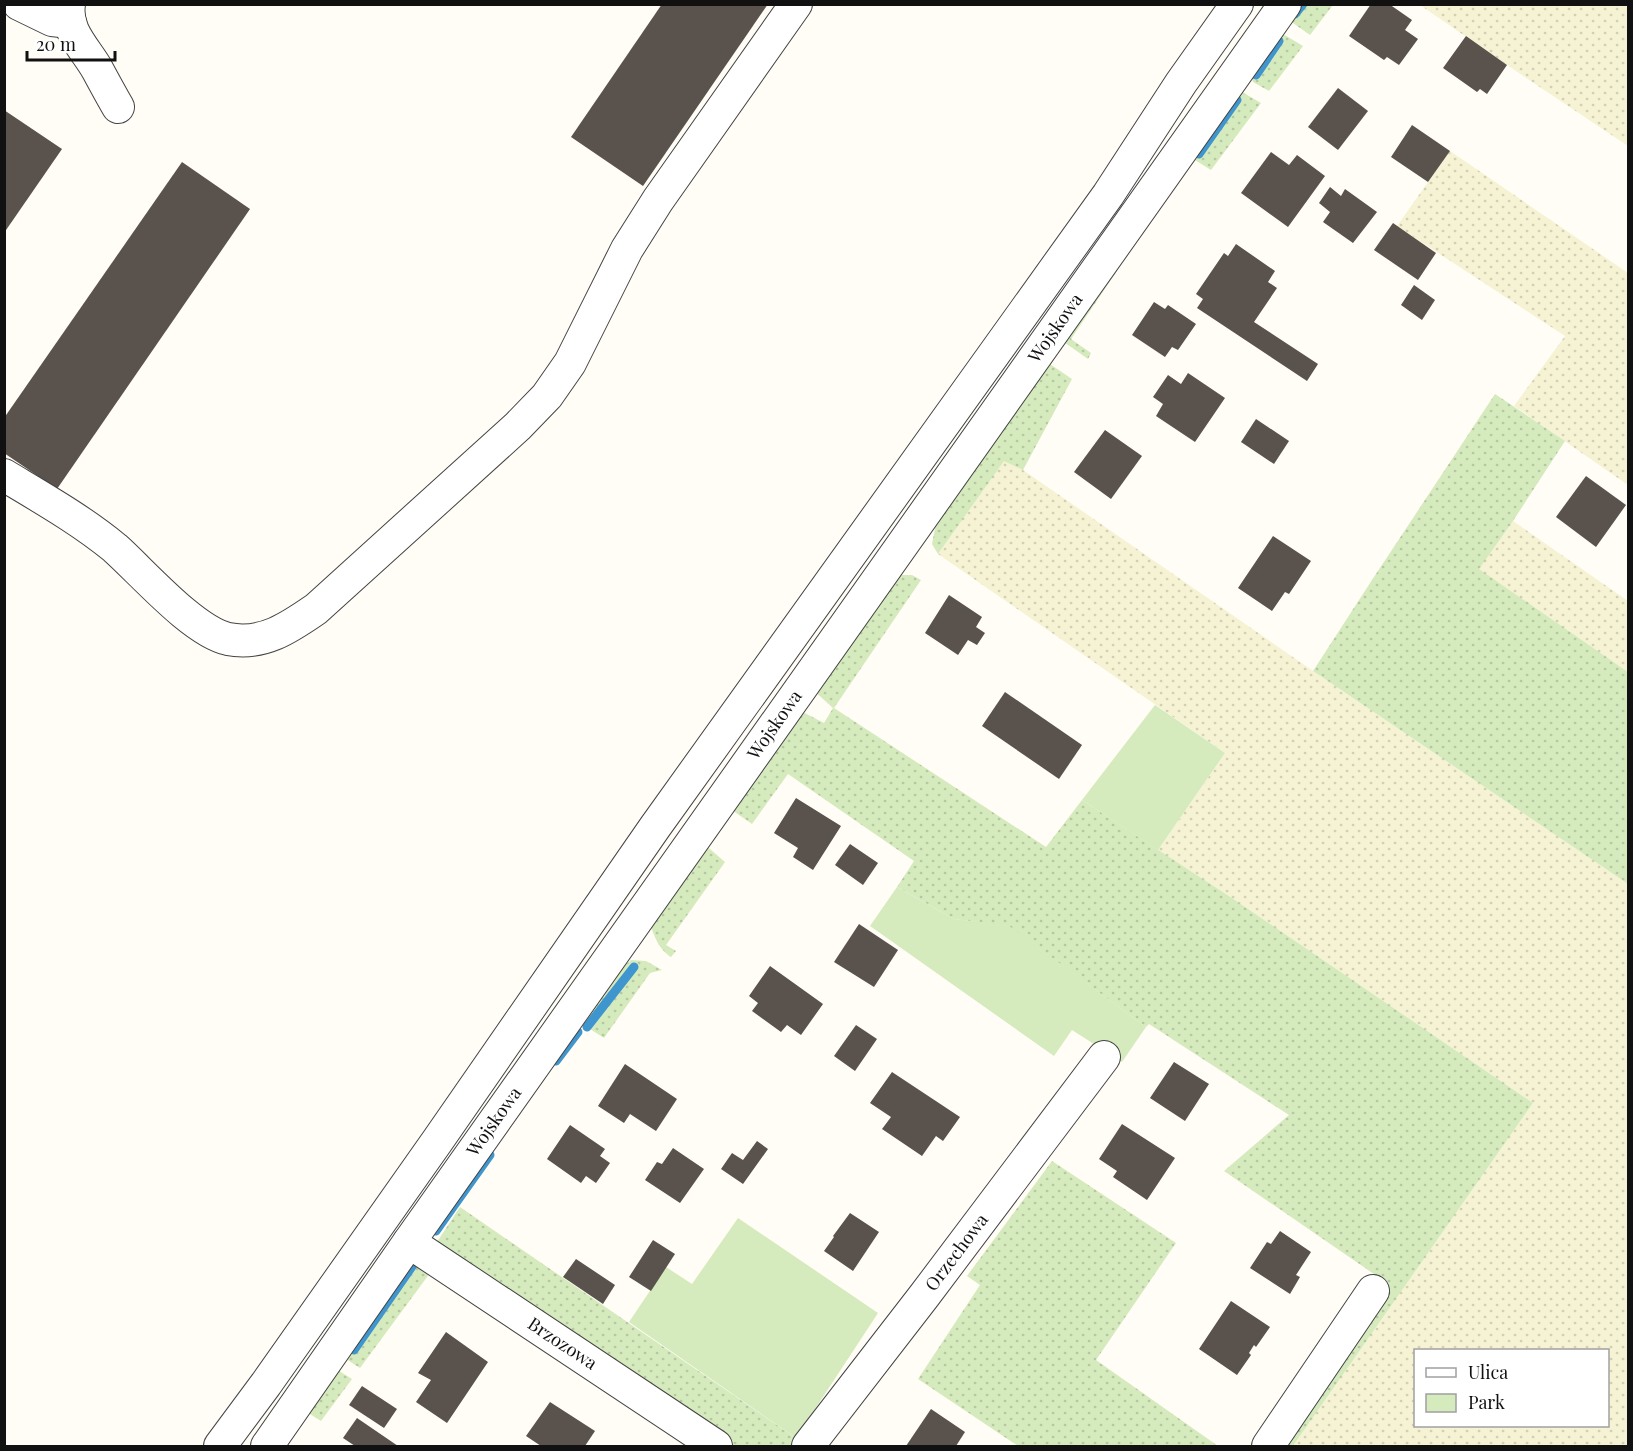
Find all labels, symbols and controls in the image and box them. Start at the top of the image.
scale bar [27,24,116,62]
text: 20 m [36,32,76,56]
street label: Wojskowa [1021,288,1088,368]
street label: Wojskowa [741,685,807,765]
street label: Wojskowa [460,1082,526,1161]
street label: Orzechowa [919,1208,993,1295]
street label: Brzozowa [523,1311,602,1375]
legend [1414,1349,1609,1427]
text: Ulica [1468,1360,1508,1384]
text: Park [1468,1390,1505,1414]

